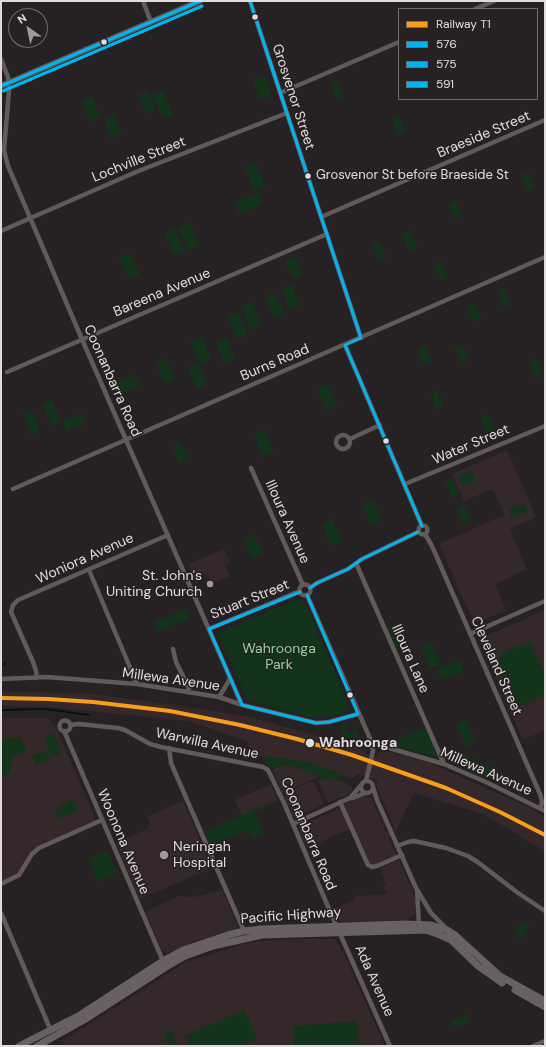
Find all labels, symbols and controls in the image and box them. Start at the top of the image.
north arrow [8,8,48,48]
legend [398,8,538,100]
text: N [15,11,29,27]
unlabelled marker [250,12,260,22]
text: Railway T1 [436,16,491,32]
text: 576 [436,36,457,52]
unlabelled marker [99,37,109,47]
street label: Grosvenor Street [268,42,318,152]
text: 575 [436,56,457,72]
text: 591 [436,76,454,92]
street label: Braeside Street [435,108,533,162]
street label: Lochville Street [90,134,188,186]
place label: Grosvenor St before Braeside St [316,168,509,184]
marker: Grosvenor St before Braeside St [303,171,313,181]
street label: Bareena Avenue [111,265,213,321]
street label: Coonanbarra Road [80,322,144,440]
street label: Burns Road [238,341,312,385]
street label: Water Street [430,421,512,469]
unlabelled marker [381,436,391,446]
street label: Illoura Avenue [261,478,313,566]
street label: Woniora Avenue [34,530,136,588]
place label: St. John's Uniting Church [106,568,202,600]
street label: Stuart Street [208,577,292,623]
marker: St. John's Uniting Church [205,579,215,589]
street label: Cleveland Street [467,614,525,718]
street label: Illoura Lane [387,622,433,696]
park label: Wahroonga Park [242,641,316,674]
street label: Millewa Avenue [121,665,221,695]
unlabelled marker [345,690,355,700]
street label: Warwilla Avenue [154,725,260,763]
place label: Wahroonga [319,735,397,751]
marker: Wahroonga [304,737,316,749]
street label: Millewa Avenue [438,744,534,800]
street label: Coonanbarra Road [277,775,339,893]
street label: Woonona Avenue [93,787,153,897]
place label: Neringah Hospital [173,839,231,872]
marker: Neringah Hospital [158,849,170,861]
street label: Pacific Highway [240,904,342,928]
street label: Ada Avenue [351,943,397,1019]

